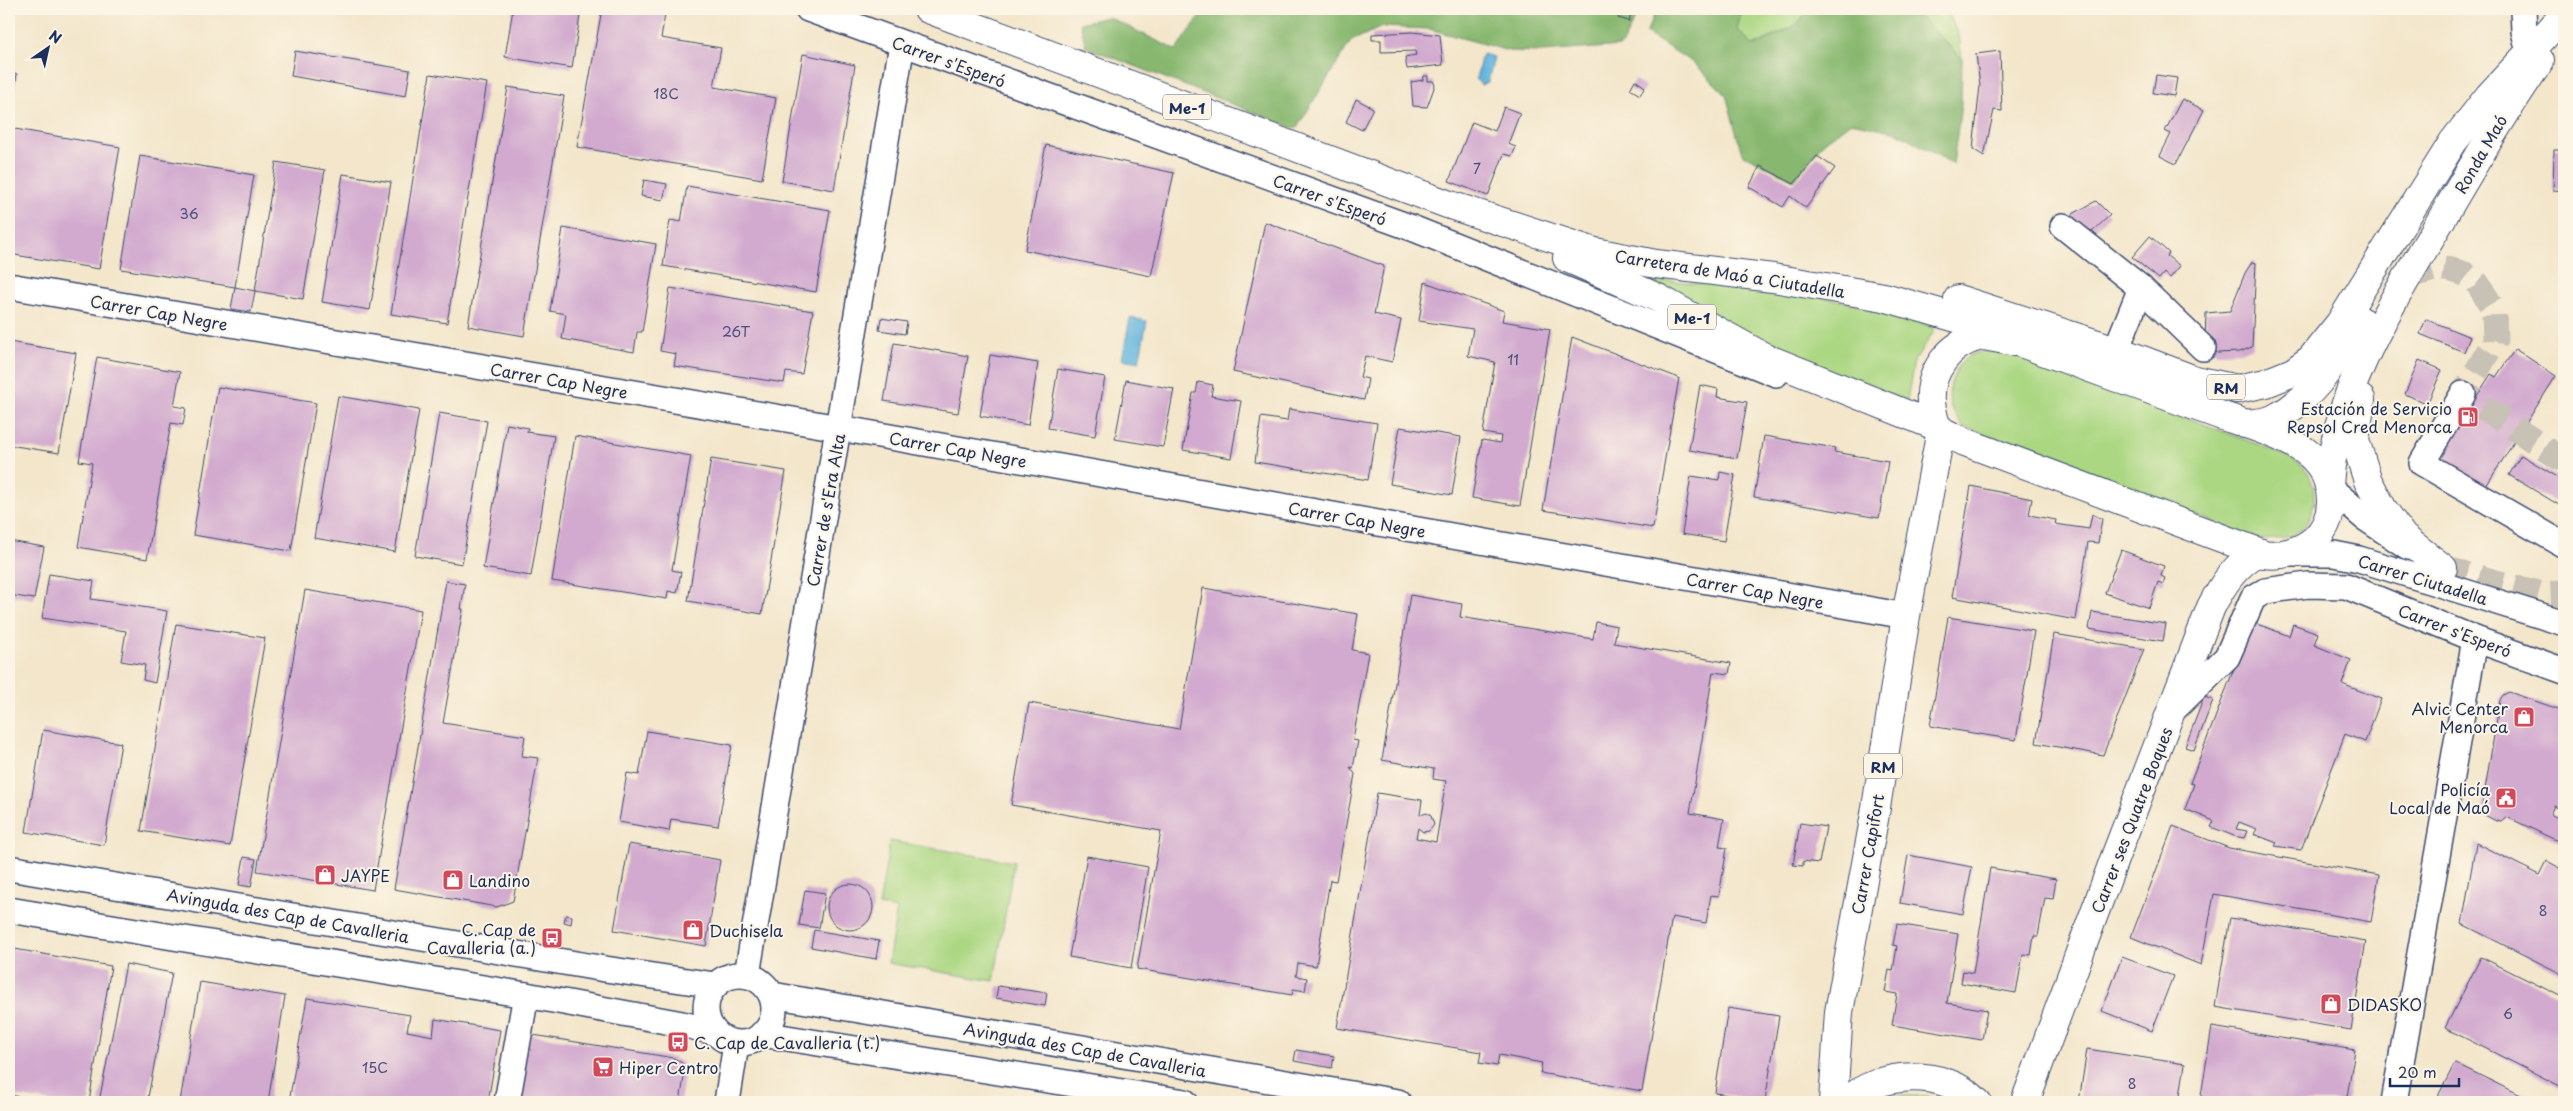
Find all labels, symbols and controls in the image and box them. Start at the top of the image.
north arrow [22,22,72,72]
text: N [45,25,66,49]
street label: Carrer s'Esperó [889,29,1009,93]
house number: 18C [653,83,679,104]
road number: Me-1 [1163,94,1211,120]
street label: Ronda Maó [2448,110,2512,198]
house number: 7 [1473,158,1481,179]
street label: Carrer s'Esperó [1270,167,1390,231]
house number: 36 [179,203,199,224]
street label: Carretera de Maó a Ciutadella [1613,243,1847,303]
street label: Carrer Cap Negre [88,288,230,336]
road number: Me-1 [1668,304,1716,330]
house number: 26T [722,321,751,342]
house number: 11 [1507,349,1519,370]
street label: Carrer Cap Negre [488,356,630,404]
road number: RM [2207,374,2245,400]
place label: Estación de Servicio Repsol Cred Menorca [2287,396,2452,438]
fuel station icon: Estación de Servicio Repsol Cred Menorca [2456,405,2480,429]
street label: Carrer Cap Negre [887,425,1029,473]
street label: Carrer de s'Era Alta [800,431,850,588]
street label: Carrer Cap Negre [1286,495,1428,543]
street label: Carrer Ciutadella [2355,548,2491,610]
street label: Carrer Cap Negre [1684,566,1826,614]
street label: Carrer s'Esperó [2395,597,2515,663]
place label: Alvic Center Menorca [2412,696,2509,738]
shop icon: Alvic Center Menorca [2512,705,2536,729]
street label: Carrer ses Quatre Boques [2084,723,2178,917]
road number: RM [1864,754,1902,778]
place label: Policía Local de Maó [2389,777,2490,819]
public building icon: Policía Local de Maó [2494,786,2518,810]
street label: Carrer Capifort [1845,792,1889,916]
shop icon: JAYPE [313,863,337,887]
place label: JAYPE [341,863,390,887]
shop icon: Landino [441,868,465,892]
place label: Landino [469,868,530,892]
street label: Avinguda des Cap de Cavalleria [165,882,411,948]
house number: 8 [2539,900,2547,921]
place label: C. Cap de Cavalleria (a.) [427,917,536,959]
shop icon: Duchisela [681,918,705,942]
place label: Duchisela [709,918,783,942]
bus stop icon: C. Cap de Cavalleria (a.) [540,926,564,950]
shop icon: DIDASKO [2319,992,2343,1016]
place label: DIDASKO [2347,992,2422,1016]
house number: 6 [2503,1003,2513,1024]
street label: Avinguda des Cap de Cavalleria [962,1016,1208,1082]
bus stop icon: C. Cap de Cavalleria (t.) [666,1030,690,1054]
place label: C. Cap de Cavalleria (t.) [694,1030,880,1054]
supermarket icon: Hiper Centro [591,1055,615,1079]
place label: Hiper Centro [619,1055,718,1079]
scale bar [2390,1056,2459,1088]
house number: 15C [362,1057,388,1078]
text: 20 m [2398,1060,2437,1083]
house number: 8 [2128,1073,2136,1094]

